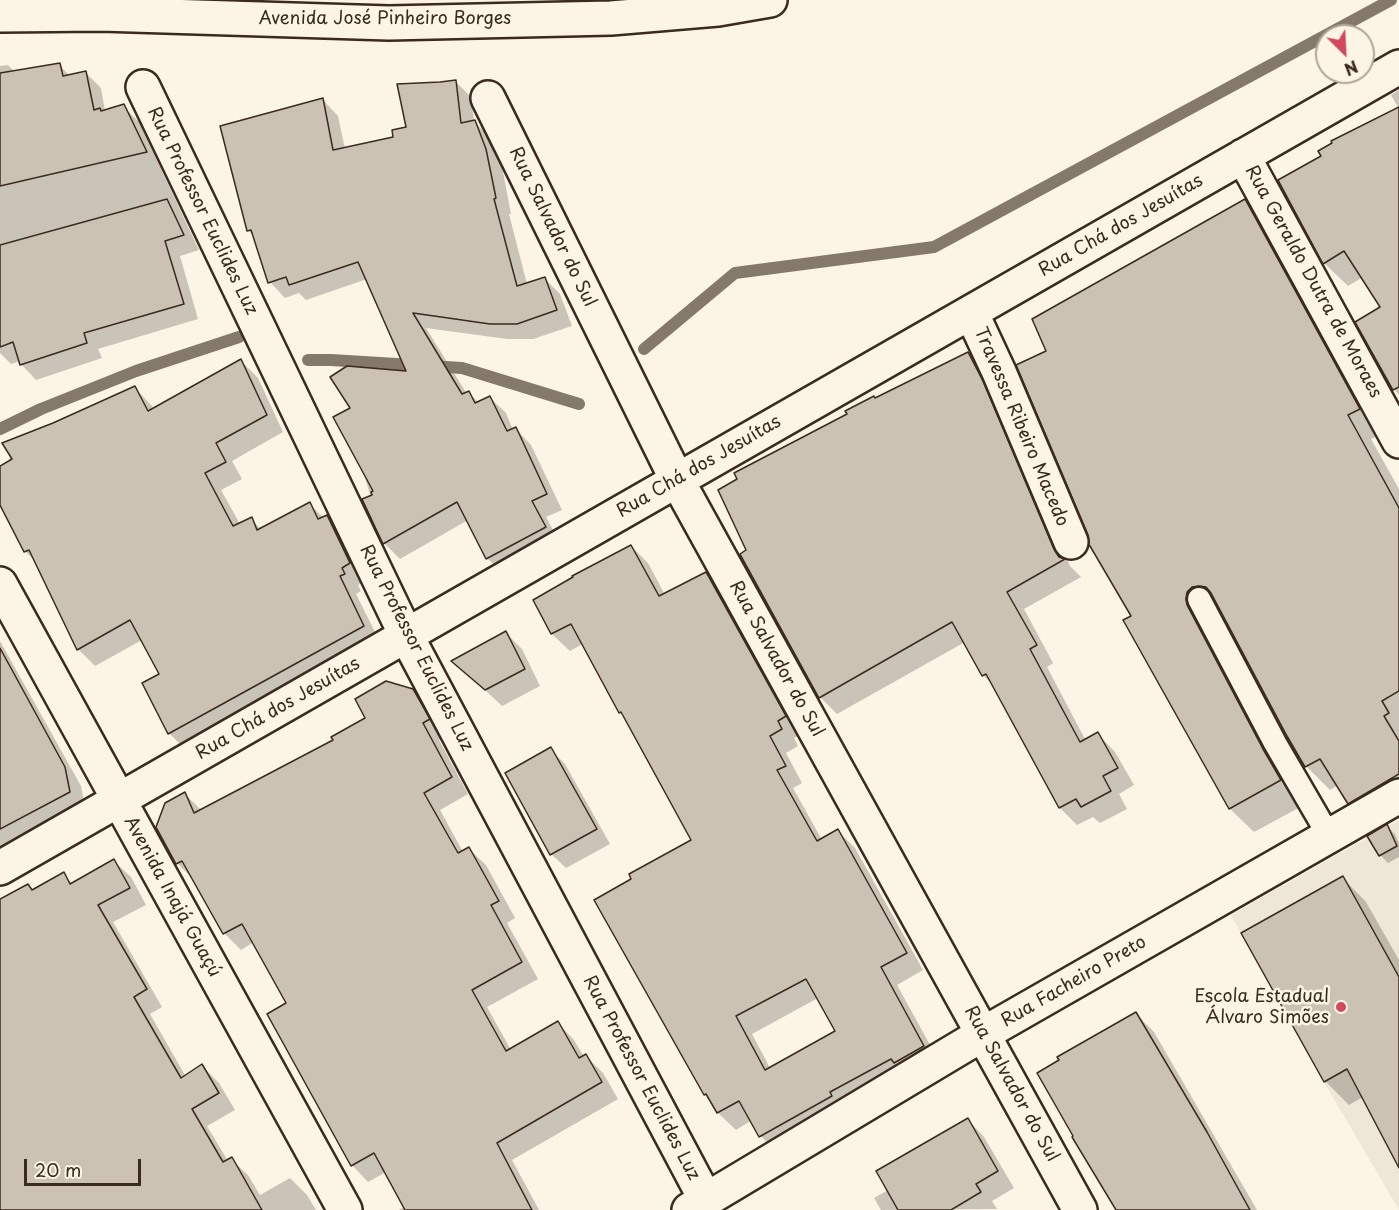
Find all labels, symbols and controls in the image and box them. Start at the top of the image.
street label: Avenida José Pinheiro Borges [259,8,511,30]
north arrow [1315,24,1375,84]
text: N [1341,55,1362,82]
street label: Rua Professor Euclides Luz [142,104,262,318]
street label: Rua Salvador do Sul [504,144,600,310]
street label: Rua Geraldo Dutra de Moraes [1240,162,1386,402]
street label: Rua Chá dos Jesuítas [1035,170,1207,282]
street label: Travessa Ribeiro Macedo [969,324,1073,530]
street label: Rua Chá dos Jesuítas [613,411,785,523]
street label: Rua Professor Euclides Luz [355,541,477,755]
street label: Rua Salvador do Sul [724,577,828,741]
street label: Rua Chá dos Jesuítas [192,653,364,765]
street label: Avenida Inajá Guaçú [119,813,225,981]
street label: Rua Facheiro Preto [998,932,1150,1032]
street label: Rua Professor Euclides Luz [578,972,704,1184]
place label: Escola Estadual Álvaro Simões [1194,986,1329,1028]
marker: Escola Estadual Álvaro Simões [1334,1000,1348,1014]
street label: Rua Salvador do Sul [959,1002,1063,1166]
scale bar [27,1147,144,1185]
text: 20 m [35,1156,81,1183]

